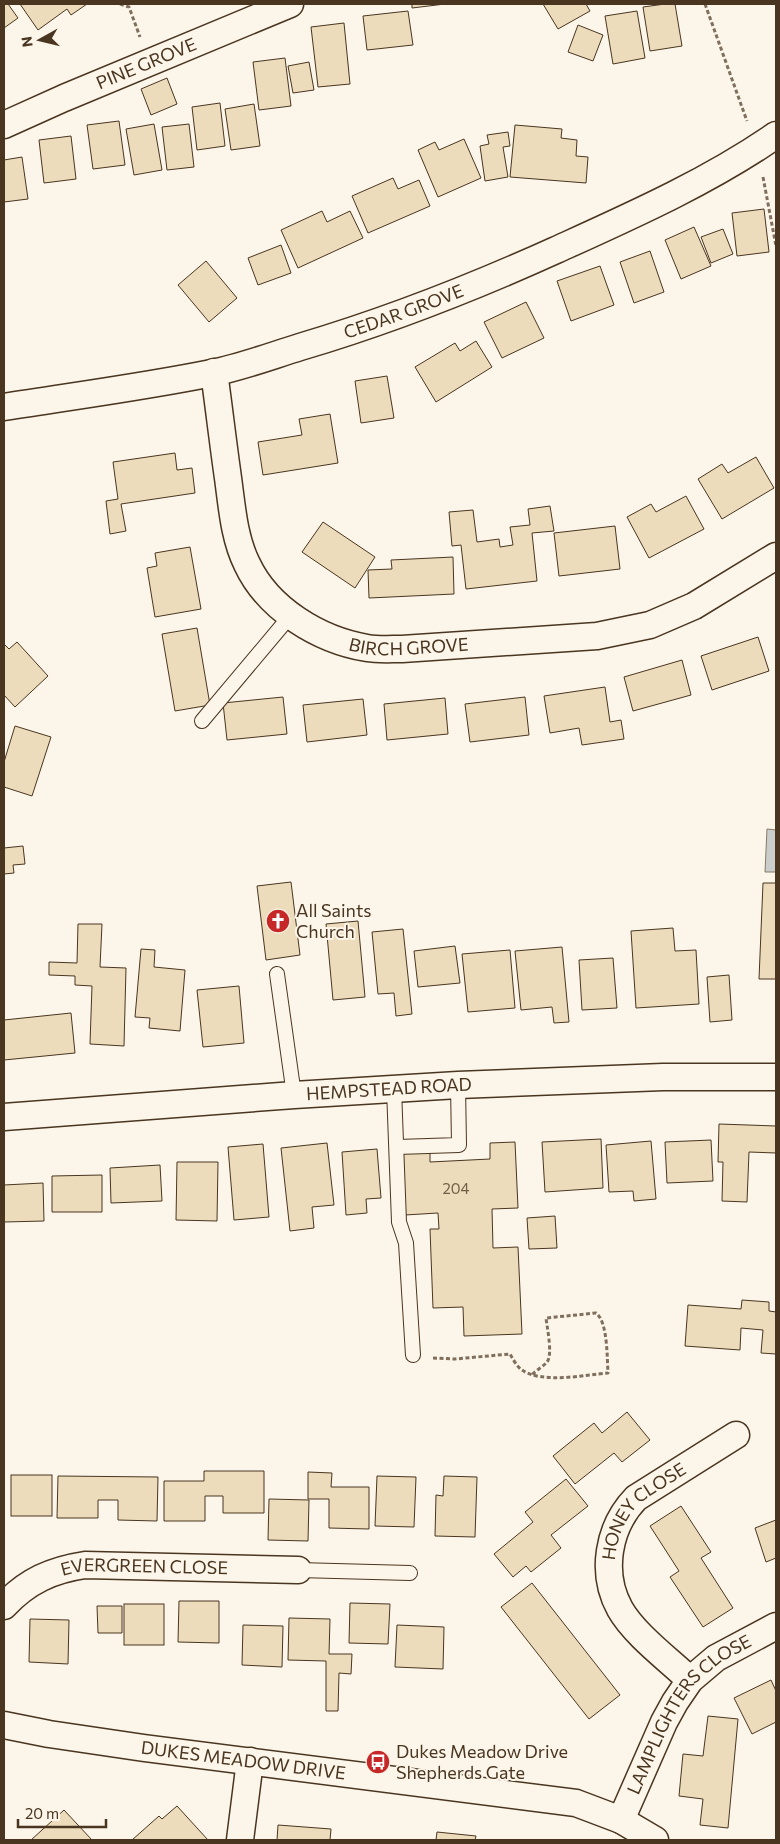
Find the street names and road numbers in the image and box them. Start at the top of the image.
street label: PINE GROVE [93,32,199,93]
street label: CEDAR GROVE [341,279,466,343]
street label: BIRCH GROVE [347,632,469,659]
street label: HEMPSTEAD ROAD [305,1072,472,1104]
street label: HONEY CLOSE [597,1457,690,1561]
street label: EVERGREEN CLOSE [58,1553,228,1580]
street label: LAMPLIGHTERS CLOSE [622,1629,755,1797]
street label: DUKES MEADOW DRIVE [140,1736,347,1784]

